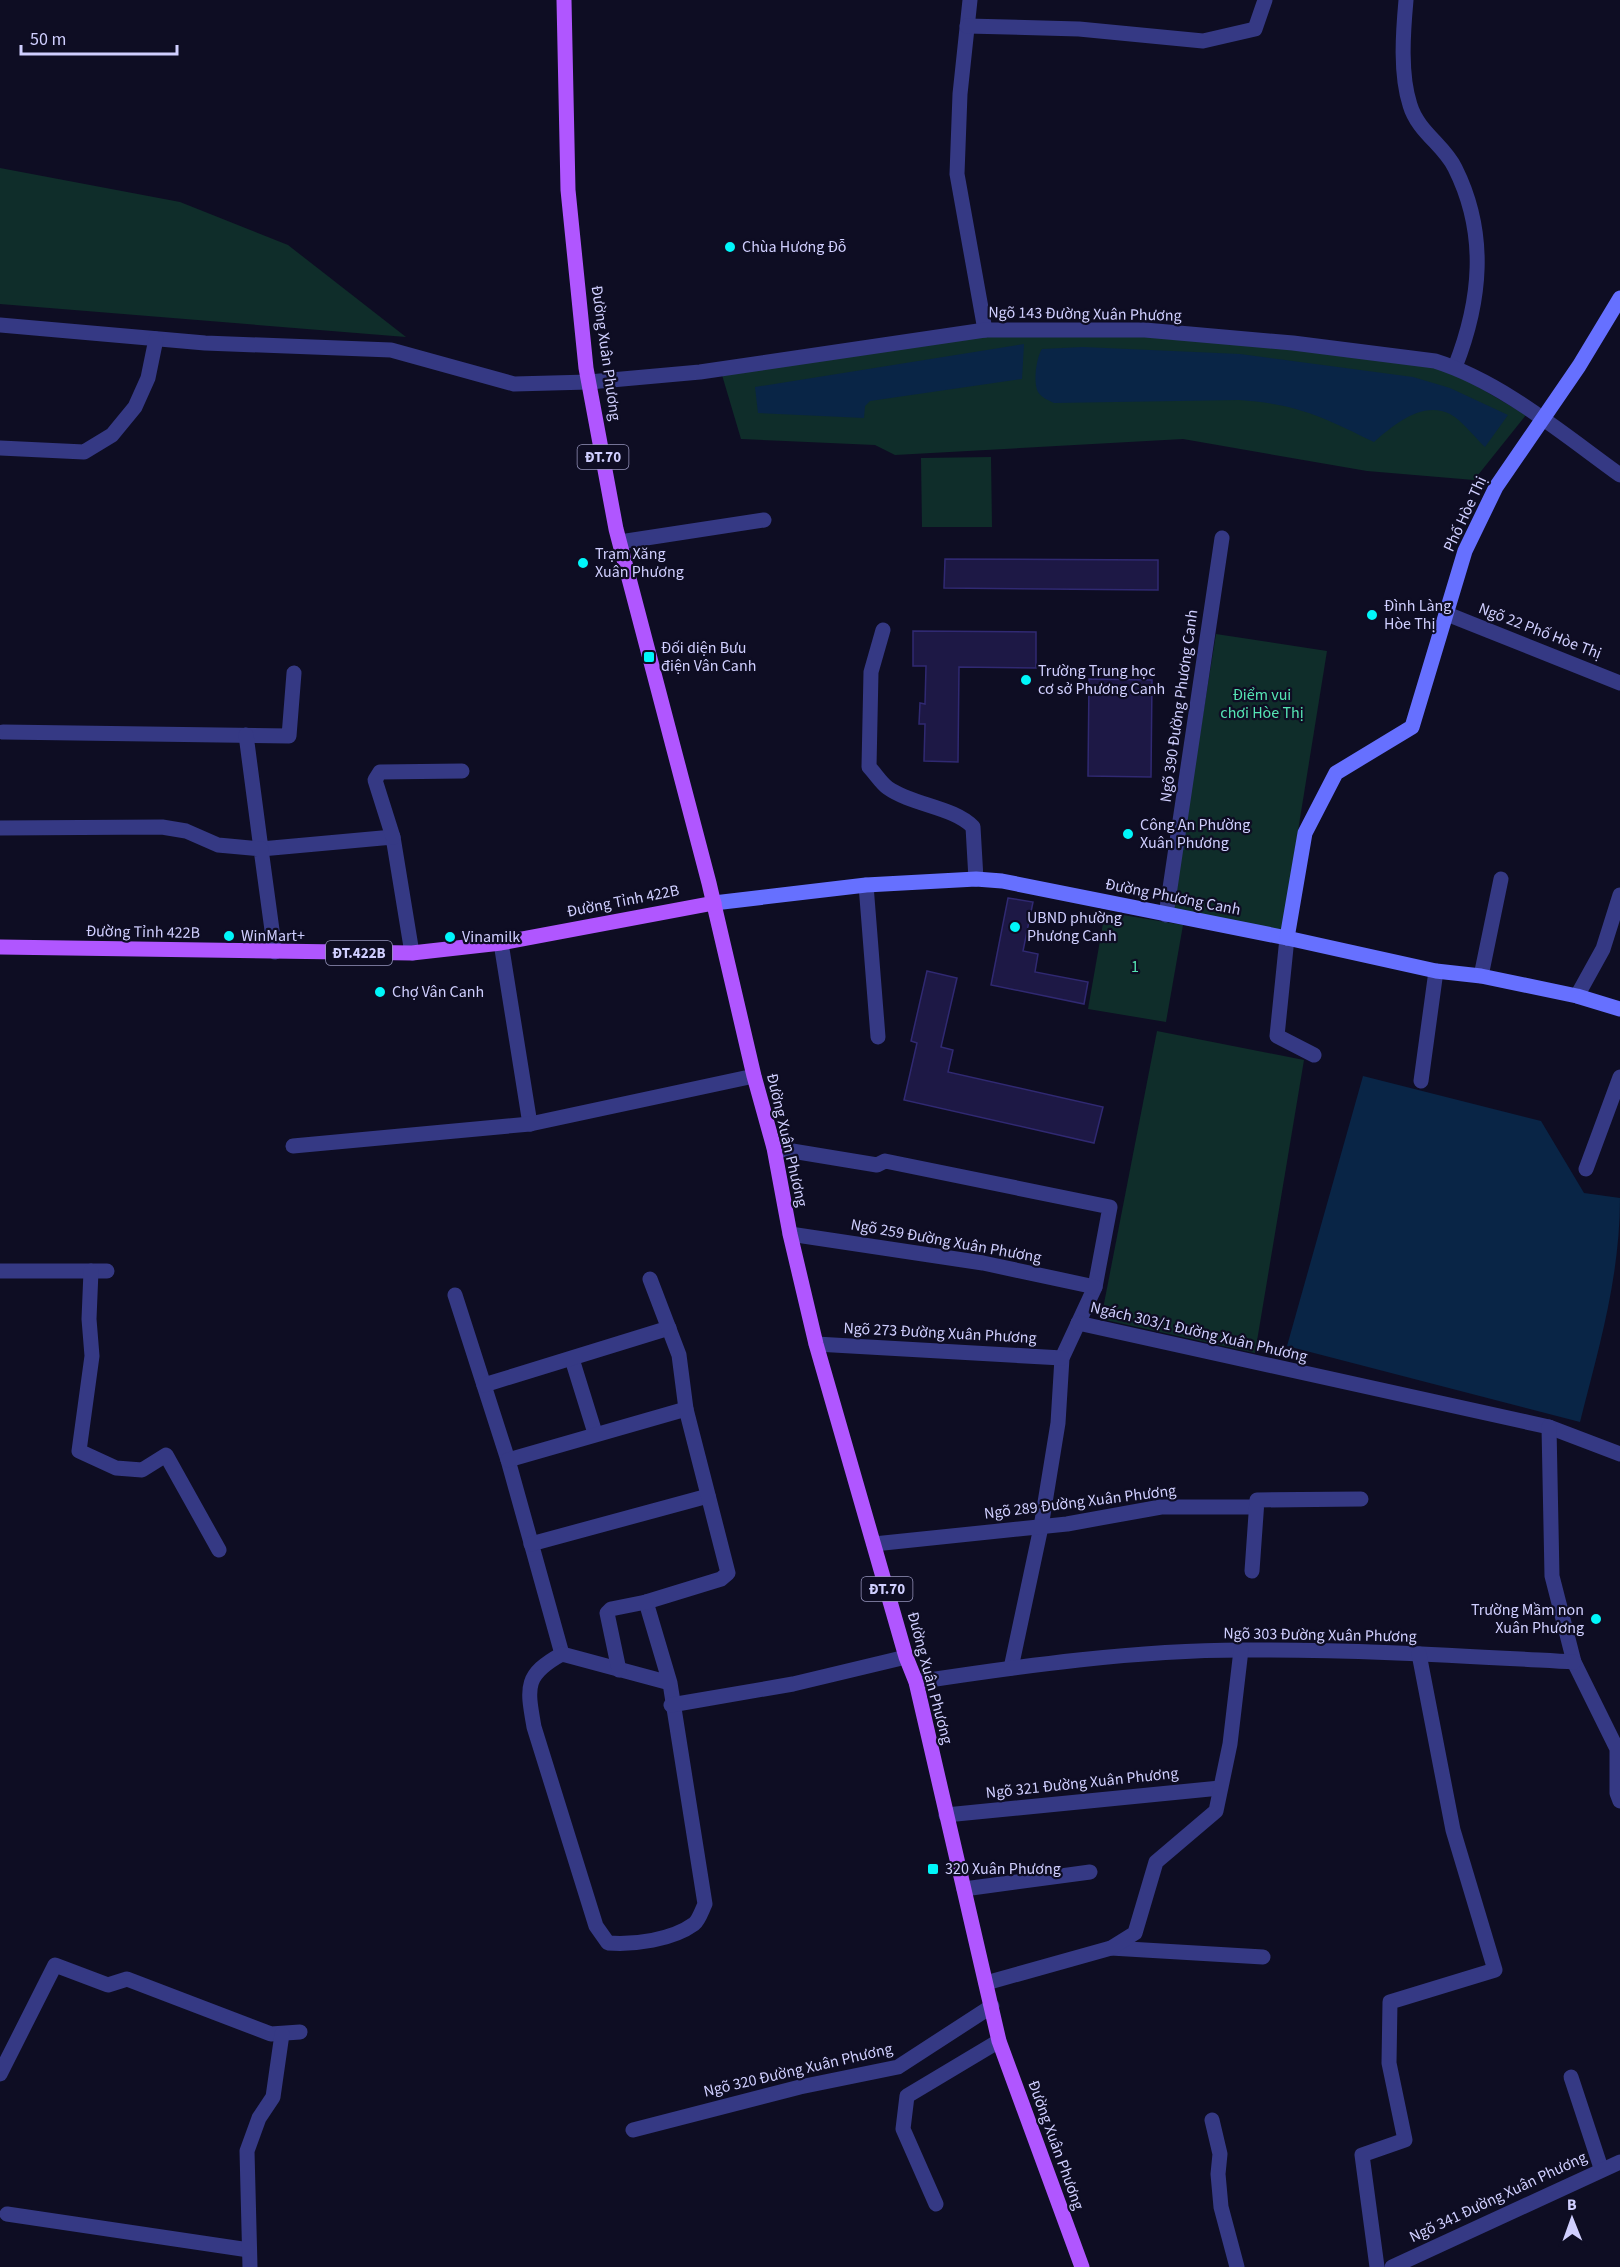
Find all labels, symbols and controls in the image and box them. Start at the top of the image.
scale bar [21,18,177,56]
text: 50 m [30,27,66,52]
place label: Chùa Hương Đỗ [742,236,846,258]
marker: Chùa Hương Đỗ [723,240,737,254]
street label: Đường Xuân Phương [586,284,626,422]
street label: Ngõ 143 Đường Xuân Phương [988,301,1182,327]
road number: ĐT.70 [578,445,628,469]
street label: Phố Hòe Thị [1438,473,1492,555]
place label: Trạm Xăng Xuân Phương [595,543,684,583]
marker: Trạm Xăng Xuân Phương [576,556,590,570]
place label: Đình Làng Hòe Thị [1384,595,1451,635]
street label: Ngõ 22 Phố Hòe Thị [1475,597,1605,665]
street label: Ngõ 390 Đường Phương Canh [1155,608,1203,804]
marker: Đình Làng Hòe Thị [1365,608,1379,622]
place label: Đối diện Bưu điện Vân Canh [661,637,756,677]
marker: Đối diện Bưu điện Vân Canh [642,650,656,664]
place label: Trường Trung học cơ sở Phương Canh [1038,660,1165,700]
marker: Trường Trung học cơ sở Phương Canh [1019,673,1033,687]
park label: Điểm vui chơi Hòe Thị [1220,684,1304,724]
place label: Công An Phường Xuân Phương [1140,814,1250,854]
marker: Công An Phường Xuân Phương [1121,827,1135,841]
street label: Đường Phương Canh [1103,873,1243,921]
street label: Đường Tỉnh 422B [565,879,681,923]
place label: UBND phường Phương Canh [1027,907,1122,947]
street label: Đường Tỉnh 422B [86,920,200,944]
marker: UBND phường Phương Canh [1008,920,1022,934]
place label: WinMart+ [241,925,305,947]
place label: Vinamilk [462,926,520,948]
marker: WinMart+ [222,929,236,943]
marker: Vinamilk [443,930,457,944]
road number: ĐT.422B [326,941,392,965]
park label: 1 [1131,956,1139,978]
place label: Chợ Vân Canh [392,981,484,1003]
marker: Chợ Vân Canh [373,985,387,999]
street label: Đường Xuân Phương [761,1071,813,1209]
street label: Ngõ 259 Đường Xuân Phương [849,1213,1043,1269]
street label: Ngách 303/1 Đường Xuân Phương [1088,1296,1310,1368]
street label: Ngõ 273 Đường Xuân Phương [843,1317,1037,1349]
street label: Ngõ 289 Đường Xuân Phương [983,1479,1177,1525]
road number: ĐT.70 [862,1577,912,1601]
place label: Trường Mầm non Xuân Phương [1471,1599,1584,1639]
street label: Đường Xuân Phương [902,1609,958,1747]
marker: Trường Mầm non Xuân Phương [1589,1612,1603,1626]
street label: Ngõ 303 Đường Xuân Phương [1223,1622,1417,1648]
street label: Ngõ 321 Đường Xuân Phương [985,1762,1179,1804]
place label: 320 Xuân Phương [945,1858,1061,1880]
marker: 320 Xuân Phương [926,1862,940,1876]
street label: Ngõ 320 Đường Xuân Phương [701,2038,895,2102]
street label: Đường Xuân Phương [1022,2077,1090,2213]
street label: Ngõ 341 Đường Xuân Phương [1406,2146,1590,2248]
north arrow [1542,2189,1602,2249]
text: B [1567,2194,1577,2216]

